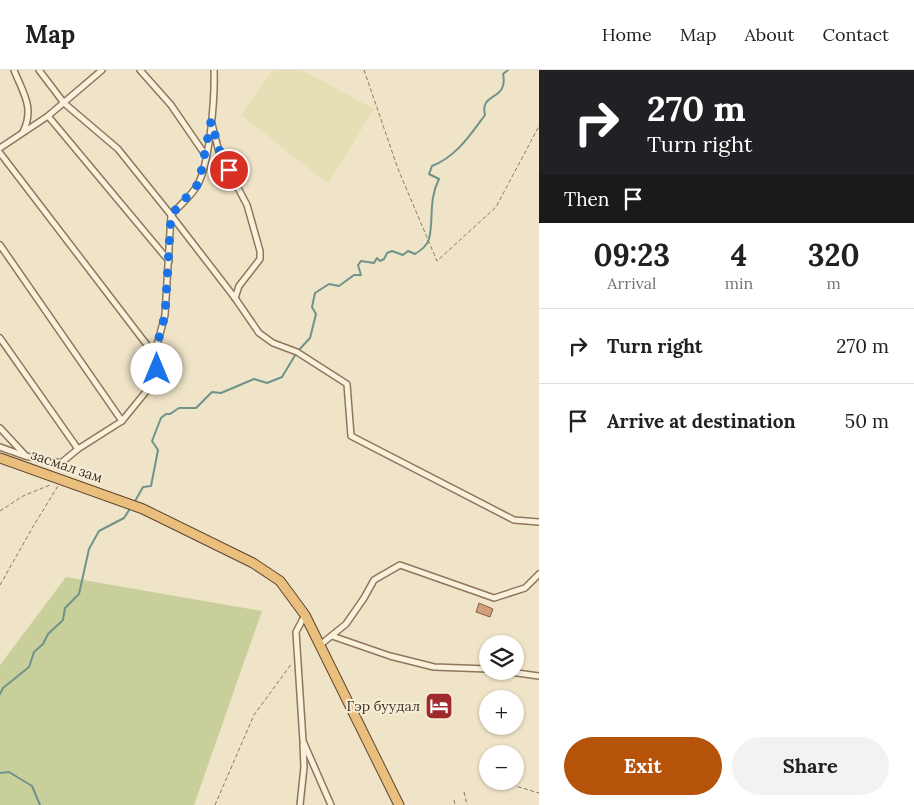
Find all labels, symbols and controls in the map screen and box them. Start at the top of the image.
text: Map [25,19,75,50]
text: Home [602,23,652,46]
text: Map [680,23,716,46]
text: About [744,23,794,46]
text: Contact [822,23,889,46]
text: 270 m [647,86,746,131]
icon: right [564,90,629,155]
text: Turn right [647,130,752,158]
pin [208,149,250,191]
icon: arrive [215,156,243,184]
icon: arrive [619,185,647,213]
text: Then [564,187,609,211]
text: 09:23 [593,236,670,274]
text: 4 [731,236,747,274]
text: 320 [808,236,860,274]
text: Arrival [607,273,656,293]
text: min [725,273,753,293]
text: m [826,273,841,293]
icon: right [564,332,592,360]
text: Turn right [607,334,703,358]
text: 270 m [836,334,889,358]
position arrow [130,342,182,394]
icon: arrive [564,407,592,435]
text: Arrive at destination [607,409,796,433]
text: 50 m [845,409,889,433]
street label: засмал зам [29,445,105,487]
map controls [479,635,524,790]
button: layers [479,635,524,680]
button: + [479,690,524,735]
hotel icon: Гэр буудал [424,691,454,721]
place label: Гэр буудал [347,697,420,715]
button: Exit [564,737,722,795]
button: Share [732,737,889,795]
button: − [479,745,524,790]

